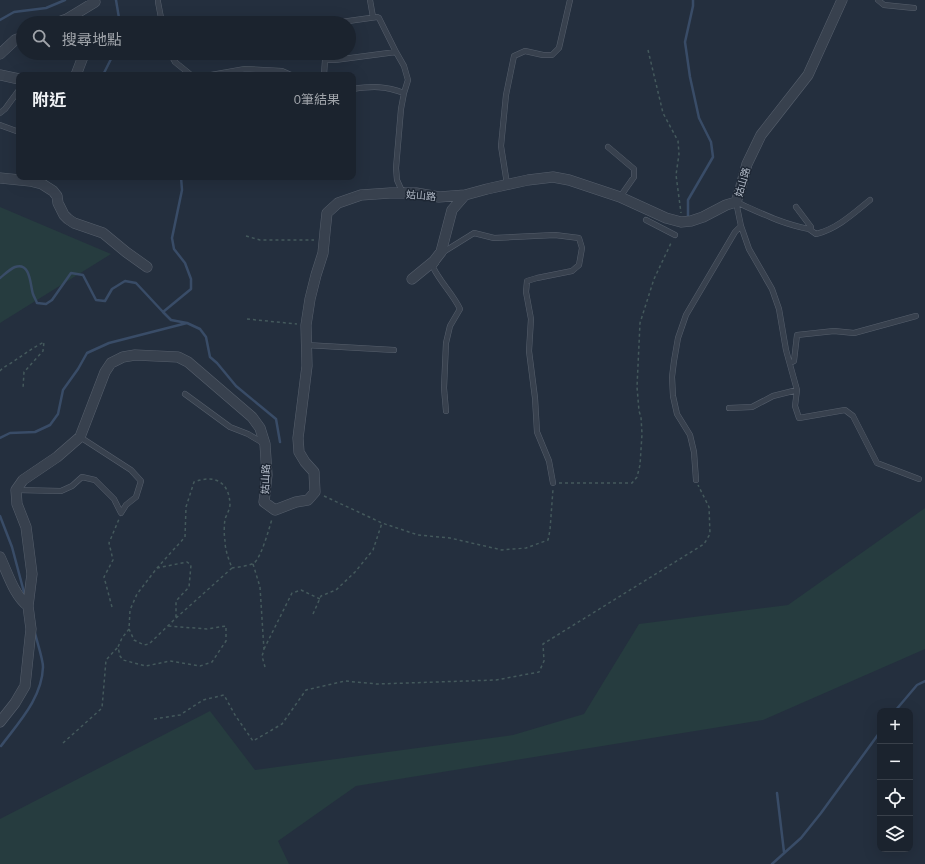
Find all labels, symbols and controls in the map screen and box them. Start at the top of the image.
search box [16,16,356,60]
icon: search [30,27,52,49]
text: 搜尋地點 [62,31,122,48]
text: 附近 [32,91,66,110]
text: 0筆結果 [294,92,340,107]
street label: 姑山路 [733,166,752,198]
street label: 姑山路 [406,189,436,202]
street label: 姑山路 [259,464,272,494]
map controls [877,708,913,852]
button: + [877,708,913,744]
button: − [877,744,913,780]
button: locate [877,780,913,816]
button: layers [877,816,913,852]

